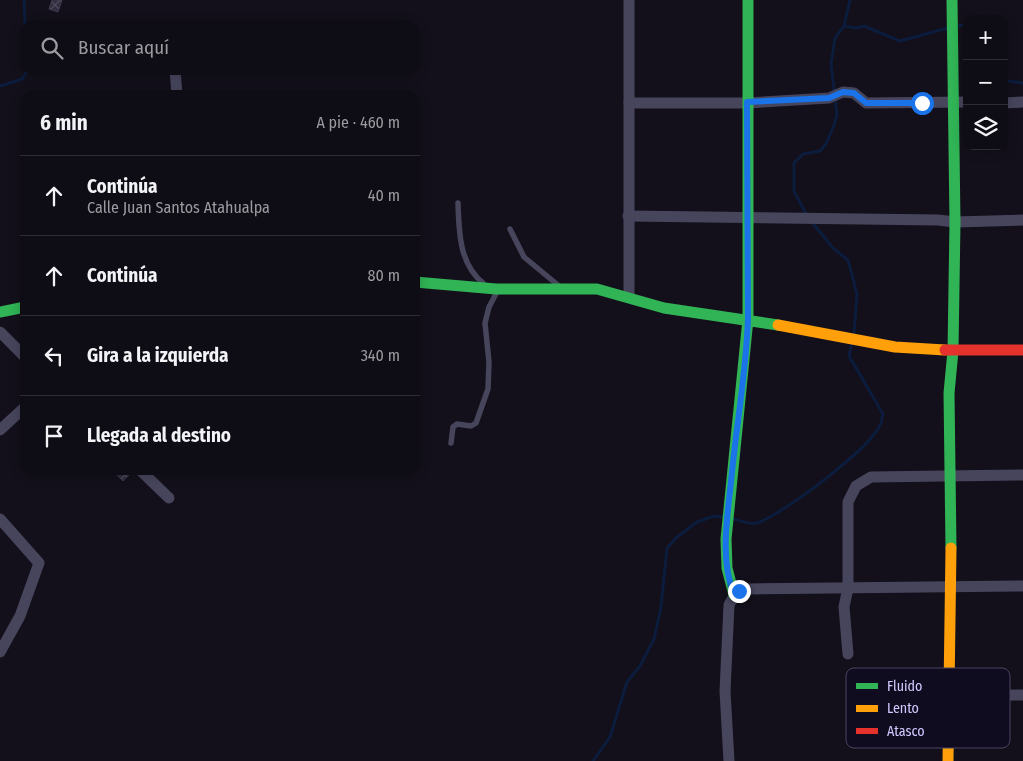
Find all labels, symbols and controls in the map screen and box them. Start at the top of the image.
map controls [963,15,1008,150]
button: + [963,15,1008,60]
search box [20,20,420,75]
icon: search [38,34,66,62]
text: Buscar aquí [78,36,169,59]
button: − [963,60,1008,105]
route start [911,92,934,115]
button: layers [963,105,1008,150]
text: 6 min [40,110,88,136]
text: A pie · 460 m [316,113,400,132]
text: Continúa [87,175,158,198]
icon: ahead [40,182,68,210]
text: 40 m [368,186,400,205]
text: Calle Juan Santos Atahualpa [87,198,270,217]
icon: ahead [40,262,68,290]
text: Continúa [87,264,158,287]
text: 80 m [368,266,400,285]
icon: left [40,342,68,370]
text: Gira a la izquierda [87,344,229,367]
text: 340 m [361,346,400,365]
icon: arrive [40,422,68,450]
text: Llegada al destino [87,424,231,447]
route end [728,580,751,603]
legend [846,668,1010,748]
text: Fluido [887,678,922,695]
text: Lento [887,700,919,717]
text: Atasco [887,723,925,740]

